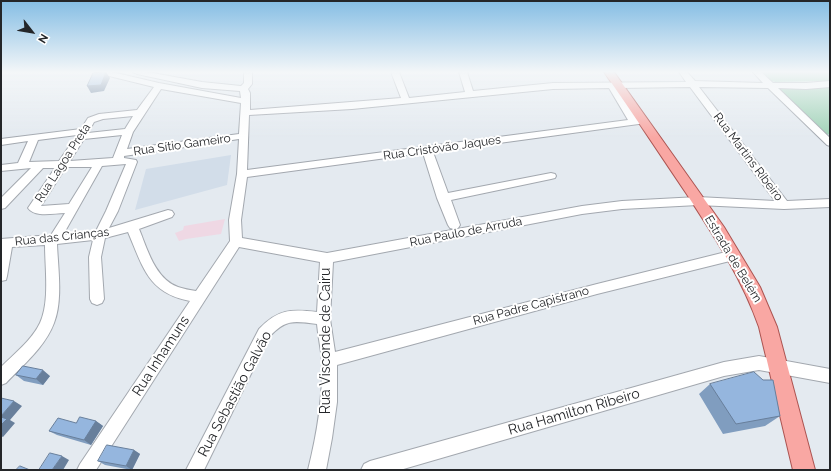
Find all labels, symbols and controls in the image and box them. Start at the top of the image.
north arrow [12,12,52,52]
text: N [35,31,50,45]
street label: Rua Martins Ribeiro [710,110,786,204]
street label: Rua Lagoa Preta [32,121,94,205]
street label: Rua Sítio Gameiro [132,131,232,159]
street label: Rua Cristóvão Jaques [382,133,502,163]
street label: Estrada de Belém [701,213,765,305]
street label: Rua Paulo de Arruda [409,214,523,250]
street label: Rua das Crianças [14,225,110,249]
street label: Rua Visconde de Cairu [318,268,334,414]
street label: Rua Padre Capistrano [471,284,591,328]
street label: Rua Inhamuns [129,313,193,399]
street label: Rua Sebastião Galvão [195,328,275,460]
street label: Rua Hamilton Ribeiro [506,385,642,439]

